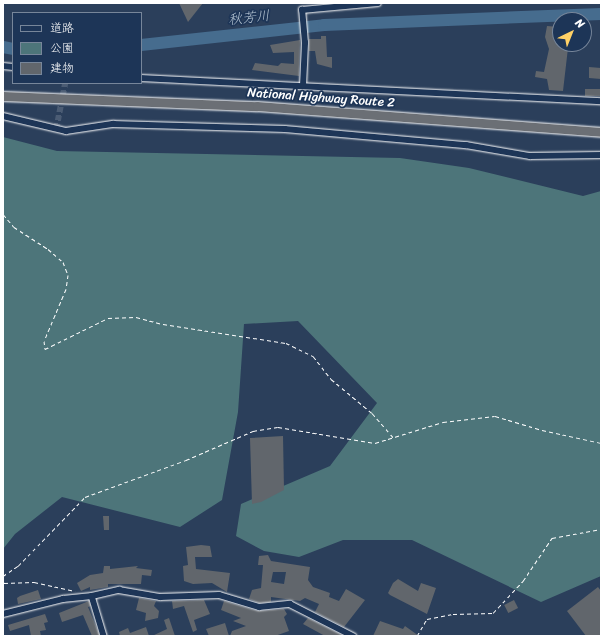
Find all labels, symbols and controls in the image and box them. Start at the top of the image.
water label: 秋芳川 [227,7,271,29]
legend [12,12,142,84]
north arrow [552,12,592,52]
text: N [571,14,589,33]
text: 道路 [50,17,74,39]
text: 公園 [50,37,74,59]
text: 建物 [50,57,74,79]
street label: National Highway Route 2 [247,85,395,111]

